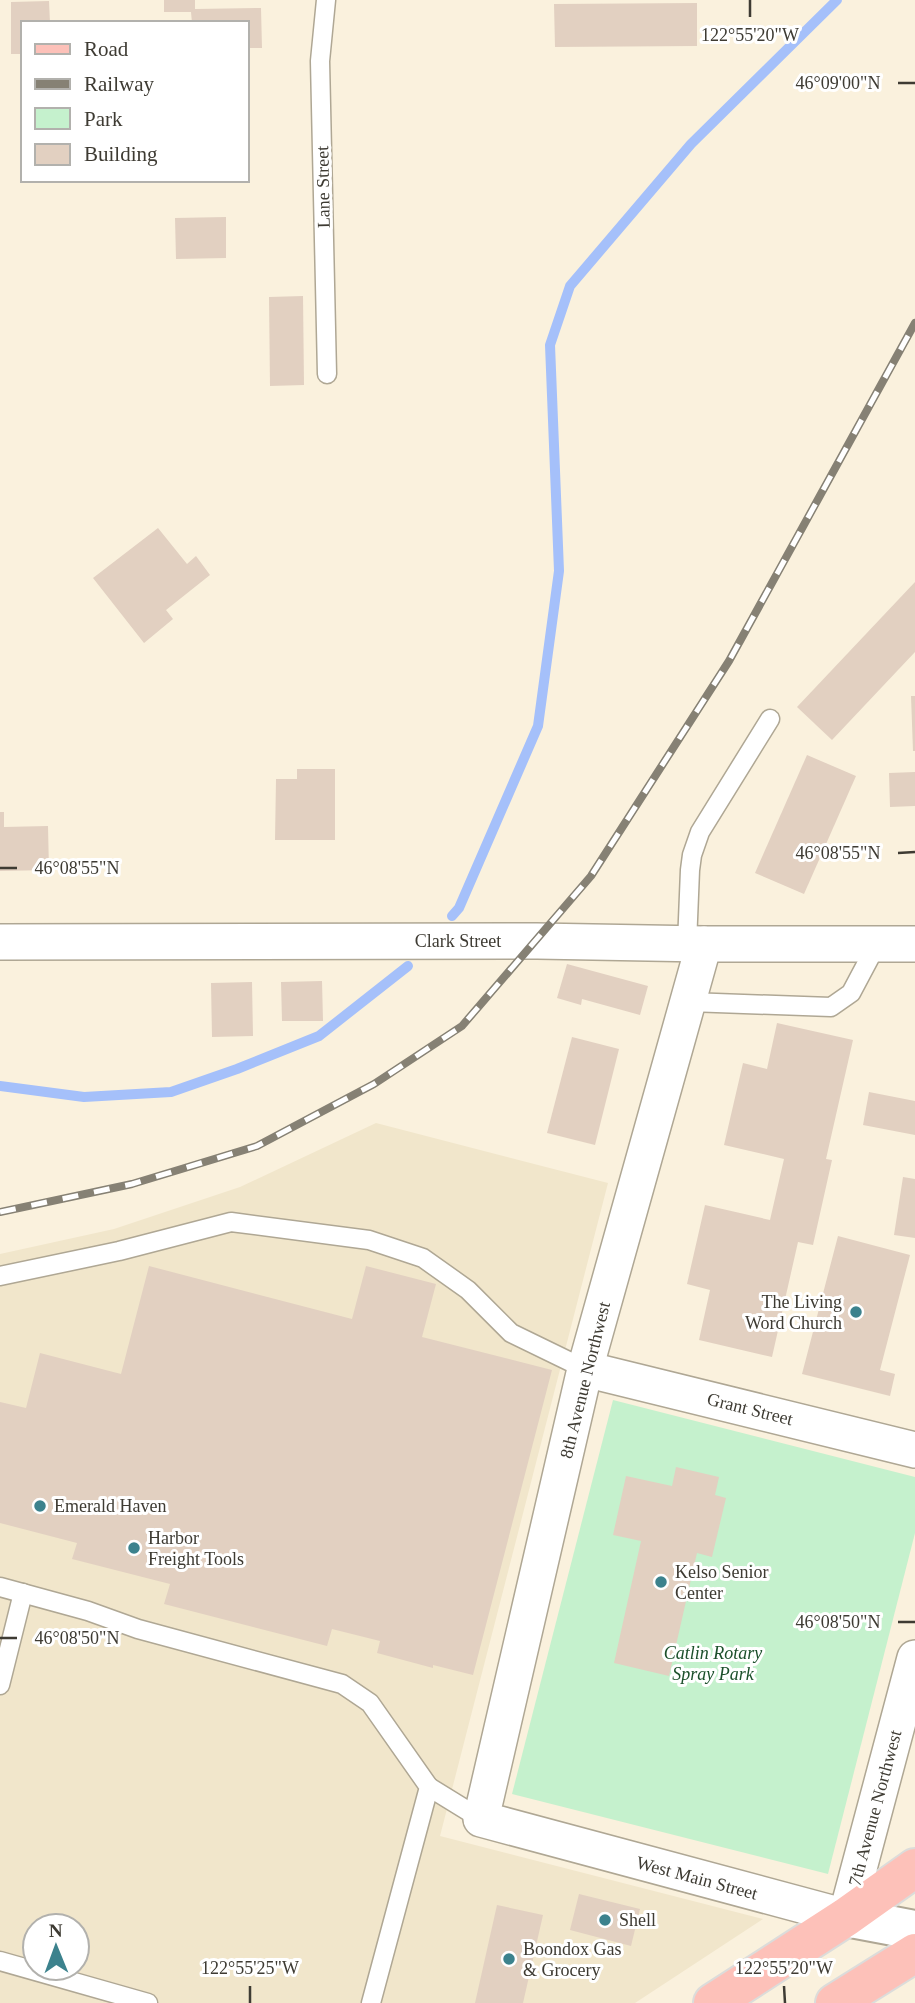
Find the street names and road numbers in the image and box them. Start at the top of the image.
street label: Lane Street [312,146,334,228]
street label: Clark Street [415,931,501,951]
street label: 8th Avenue Northwest [556,1300,614,1460]
street label: Grant Street [705,1389,795,1429]
street label: 7th Avenue Northwest [845,1728,905,1888]
street label: West Main Street [634,1852,760,1904]

